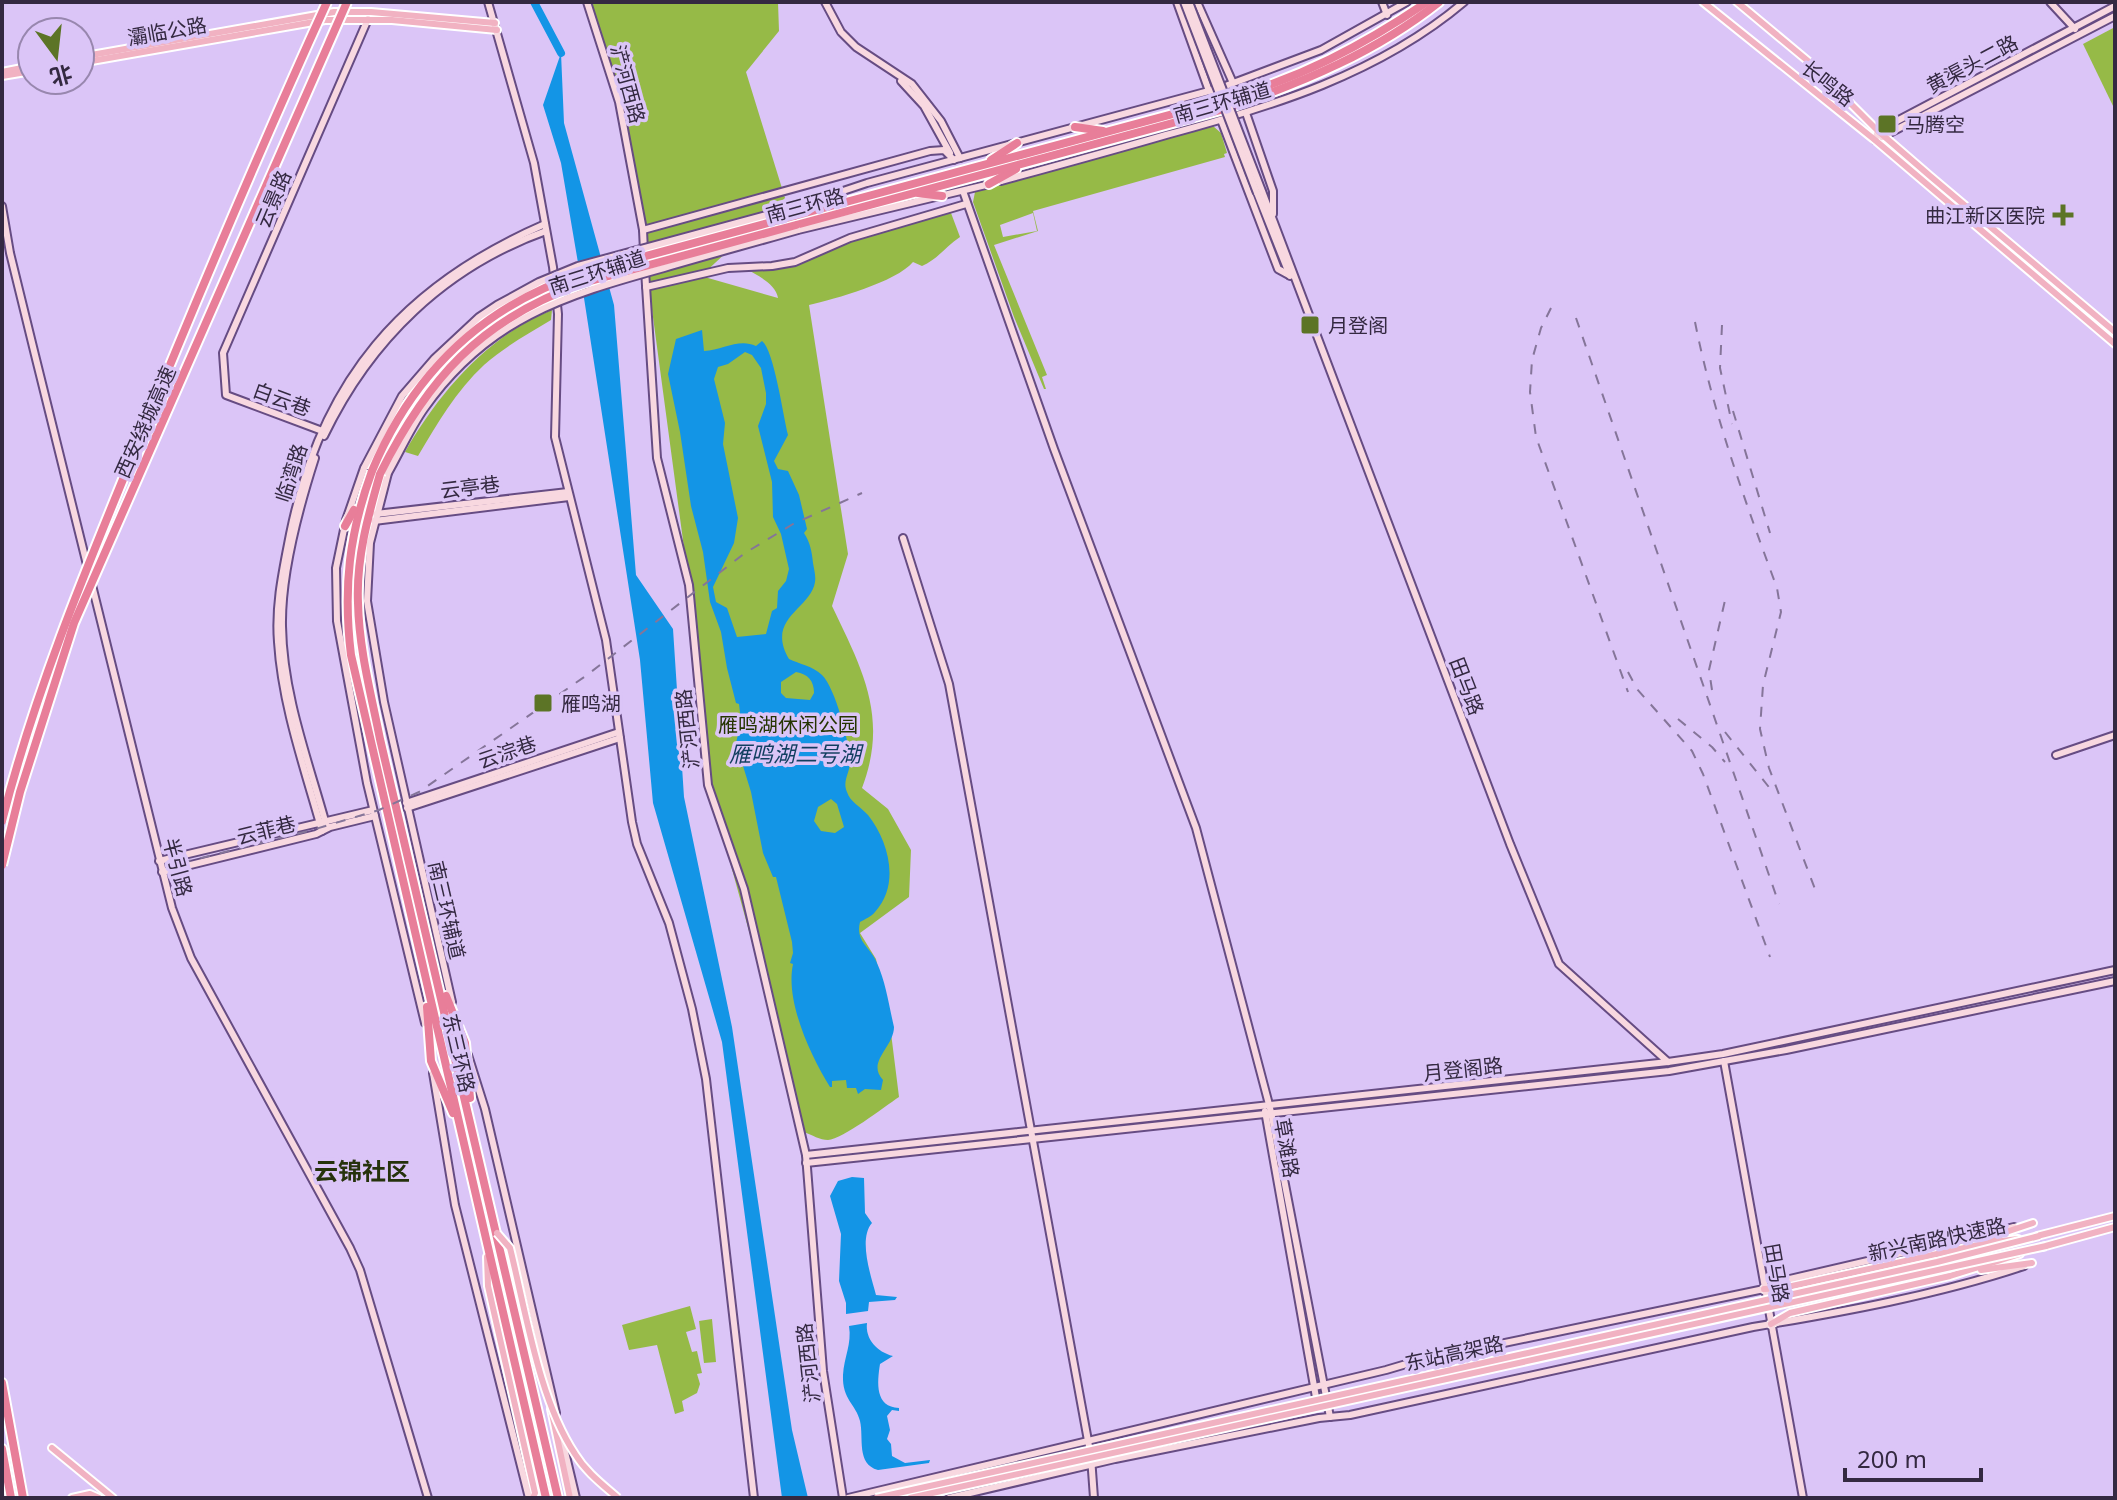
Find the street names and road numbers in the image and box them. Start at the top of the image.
street label: 灞临公路 [125,11,209,51]
street label: 黄渠头二路 [1922,29,2022,99]
street label: 浐河西路 [605,42,651,126]
street label: 长鸣路 [1796,54,1860,112]
street label: 南三环辅道 [1170,75,1274,129]
street label: 云景路 [249,166,297,232]
street label: 南三环路 [763,182,847,228]
street label: 南三环辅道 [545,244,649,300]
street label: 西安绕城高速 [108,362,182,482]
street label: 白云巷 [249,376,315,422]
street label: 临湾路 [269,440,313,506]
street label: 云亭巷 [439,470,501,504]
street label: 田马路 [1444,653,1490,719]
street label: 浐河西路 [669,688,705,770]
street label: 云淙巷 [474,729,540,775]
street label: 云菲巷 [234,810,298,850]
street label: 半引路 [157,835,199,899]
street label: 南三环辅道 [423,858,471,962]
street label: 东三环路 [437,1011,481,1095]
street label: 月登阁路 [1422,1051,1504,1087]
street label: 草滩路 [1268,1116,1306,1180]
street label: 新兴南路快速路 [1866,1211,2008,1267]
street label: 田马路 [1758,1241,1796,1305]
street label: 浐河西路 [790,1322,826,1404]
street label: 东站高架路 [1402,1329,1506,1377]

